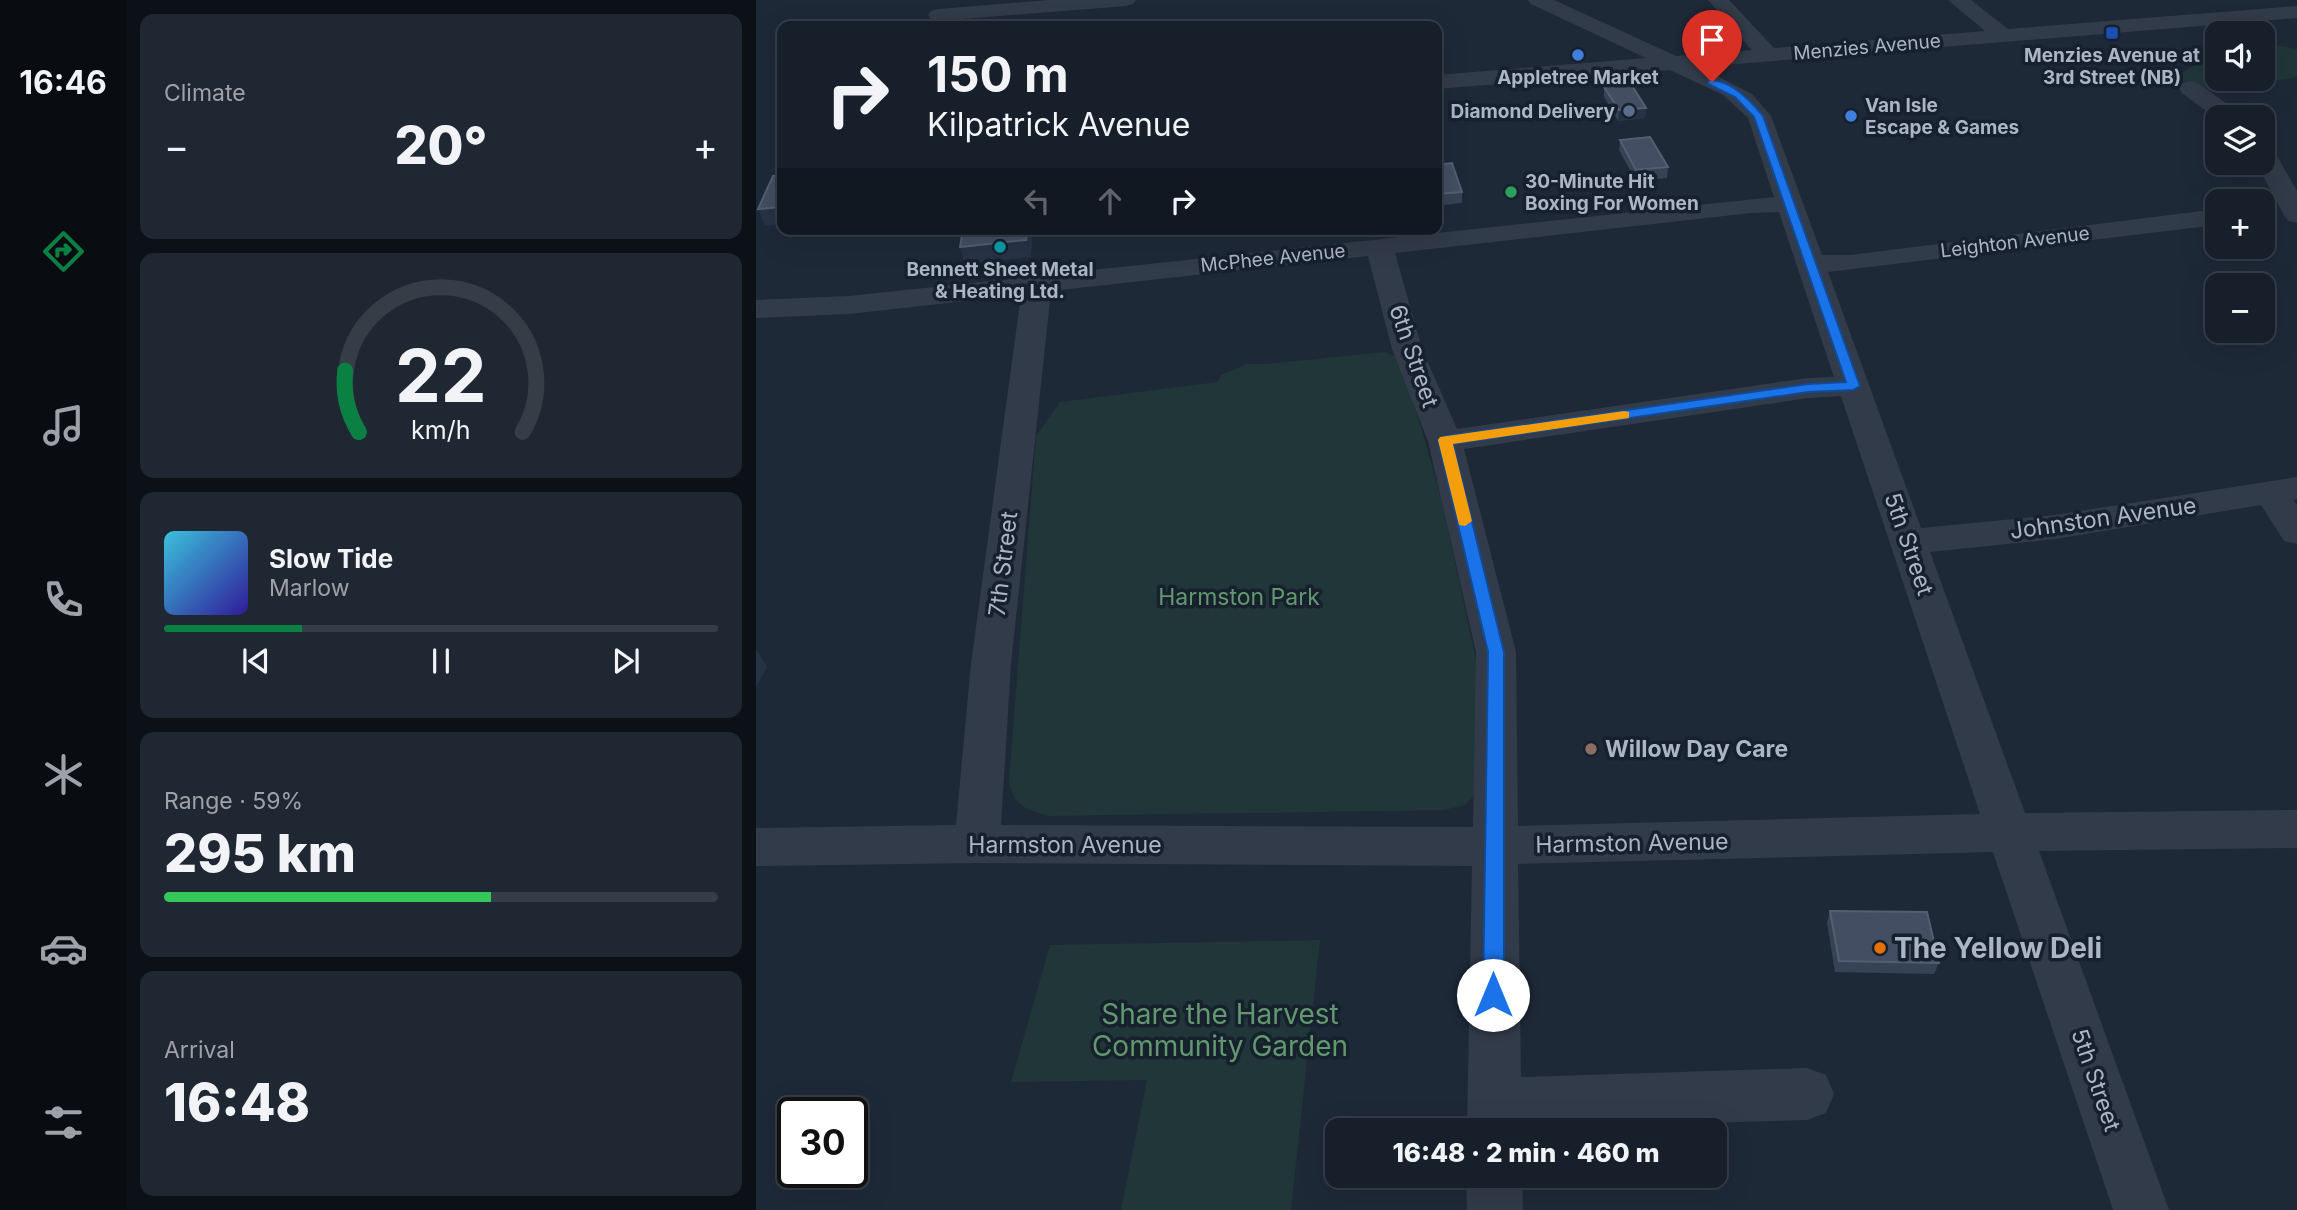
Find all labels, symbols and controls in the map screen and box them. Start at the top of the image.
pin [1682,10,1742,82]
icon: arrive [1693,21,1731,59]
map controls [2205,21,2275,343]
button: sound [2205,21,2275,91]
marker: Menzies Avenue at 3rd Street (NB) [2104,25,2120,41]
street label: Menzies Avenue [1792,29,1942,65]
place label: Menzies Avenue at 3rd Street (NB) [2024,44,2200,89]
text: 150 m [927,45,1069,104]
marker: Appletree Market [1570,47,1586,63]
icon: right [812,49,903,140]
text: 16:46 [19,63,107,102]
place label: Appletree Market [1497,66,1659,89]
text: Climate [164,79,246,107]
place label: Van Isle Escape & Games [1865,94,2019,139]
place label: Diamond Delivery [1451,100,1616,123]
marker: Diamond Delivery [1621,103,1637,119]
text: Kilpatrick Avenue [927,105,1190,144]
button: layers [2205,105,2275,175]
marker: Van Isle Escape & Games [1843,108,1859,124]
text: 20° [394,114,488,177]
text: − [164,123,189,169]
text: + [693,123,718,169]
place label: 30-Minute Hit Boxing For Women [1525,170,1699,215]
icon: left [1018,182,1056,220]
icon: ahead [1091,182,1129,220]
icon: right [1164,182,1202,220]
marker: 30-Minute Hit Boxing For Women [1503,184,1519,200]
button: + [2205,189,2275,259]
street label: Leighton Avenue [1939,221,2091,263]
icon: directions [39,227,88,276]
marker: Bennett Sheet Metal & Heating Ltd. [992,239,1008,255]
street label: McPhee Avenue [1199,239,1347,277]
place label: Bennett Sheet Metal & Heating Ltd. [906,258,1094,303]
button: − [2205,273,2275,343]
street label: 6th Street [1383,301,1445,411]
text: 22 [395,331,487,420]
icon: music [39,401,88,450]
text: km/h [411,415,471,445]
street label: 5th Street [1878,489,1940,599]
street label: Johnston Avenue [2008,491,2198,545]
street label: 7th Street [983,509,1023,618]
text: Slow Tide [269,543,393,574]
text: Marlow [269,574,349,602]
icon: phone [39,575,88,624]
park label: Harmston Park [1158,583,1320,611]
icon: previous [237,642,275,680]
icon: pause [422,642,460,680]
icon: next [607,642,645,680]
place label: Willow Day Care [1605,735,1788,763]
marker: Willow Day Care [1583,741,1599,757]
icon: climate [39,750,88,799]
text: Range · 59% [164,787,303,815]
text: 295 km [164,822,356,885]
street label: Harmston Avenue [1535,827,1729,859]
street label: Harmston Avenue [968,831,1162,859]
icon: car [39,924,88,973]
place label: The Yellow Deli [1894,931,2102,965]
marker: The Yellow Deli [1872,940,1888,956]
position arrow [1456,958,1530,1032]
park label: Share the Harvest Community Garden [1092,997,1348,1063]
street label: 5th Street [2065,1025,2127,1135]
text: Arrival [164,1036,235,1064]
text: 16:48 [164,1071,310,1134]
speed limit sign: 30 [777,1097,868,1188]
icon: filters [39,1098,88,1147]
text: 16:48 · 2 min · 460 m [1392,1137,1660,1168]

